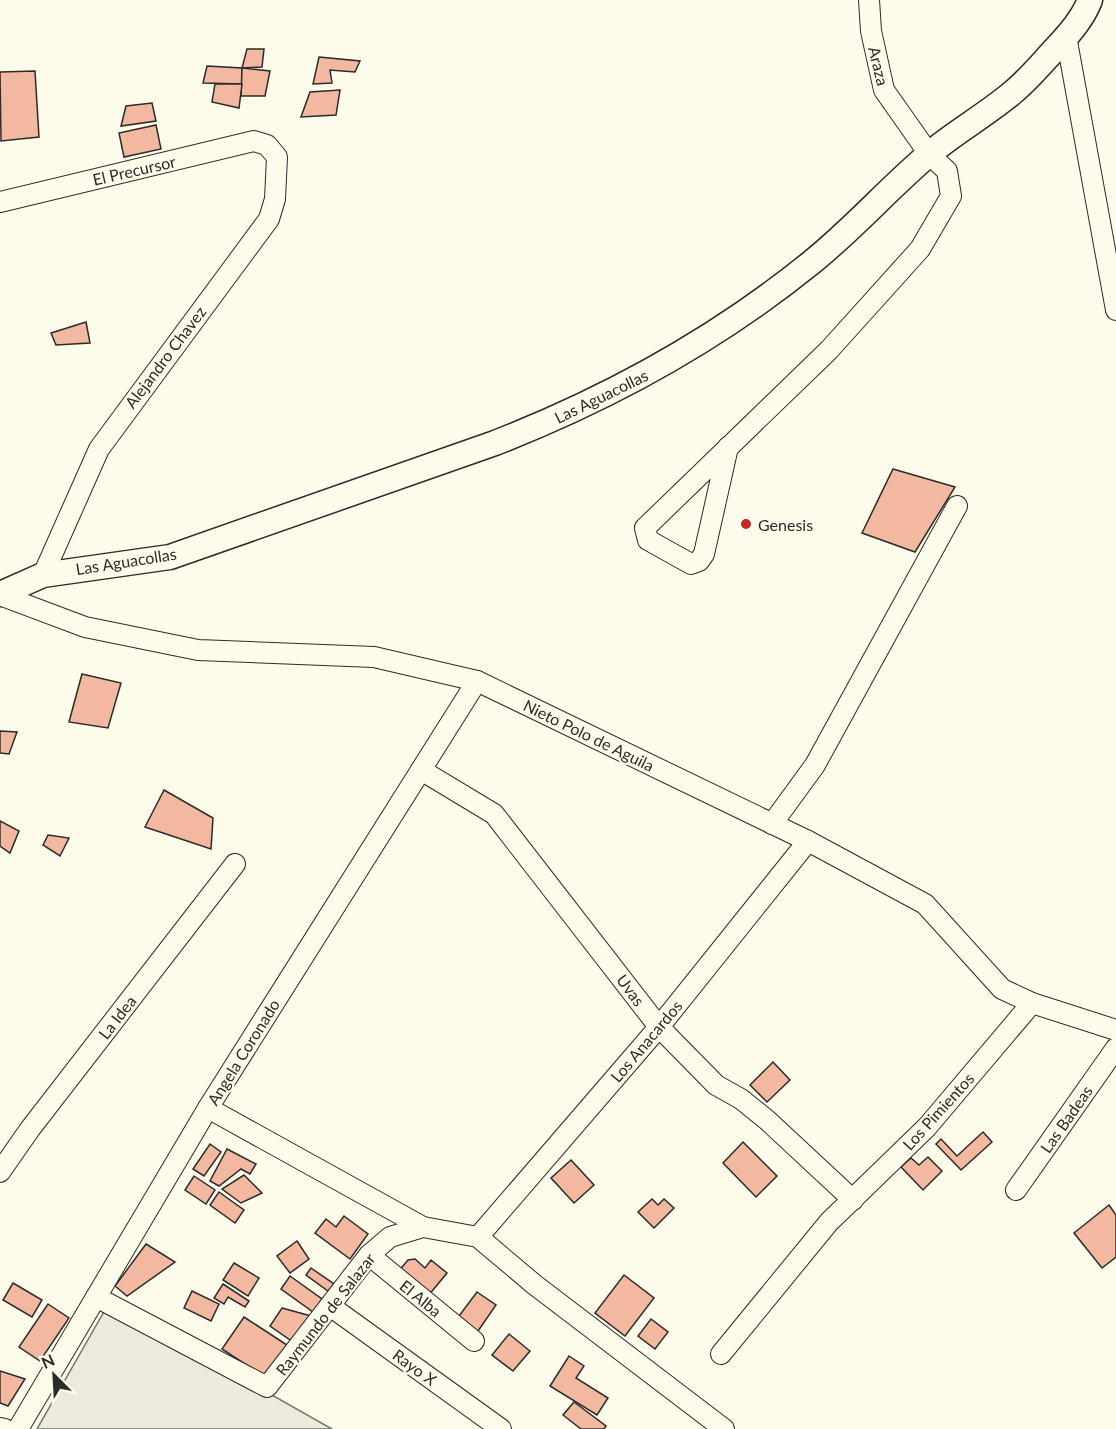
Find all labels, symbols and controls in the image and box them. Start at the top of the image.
street label: Araza [865,44,893,88]
street label: El Precursor [91,151,178,189]
street label: Alejandro Chavez [121,302,209,412]
street label: Las Aguacollas [551,365,651,427]
place label: Genesis [758,515,813,534]
marker: Genesis [739,517,753,531]
street label: Las Aguacollas [74,544,178,578]
street label: Nieto Polo de Aguila [521,695,657,775]
street label: Uvas [613,970,649,1010]
street label: La Idea [94,992,140,1042]
street label: Angela Coronado [203,996,283,1108]
street label: Los Anacardos [606,996,686,1086]
street label: Los Pimientos [898,1069,978,1153]
street label: Las Badeas [1036,1082,1096,1156]
street label: Raymundo de Salazar [271,1249,379,1379]
street label: El Alba [396,1276,446,1320]
north arrow [24,1345,84,1405]
street label: Rayo X [389,1345,441,1390]
text: N [38,1350,57,1372]

